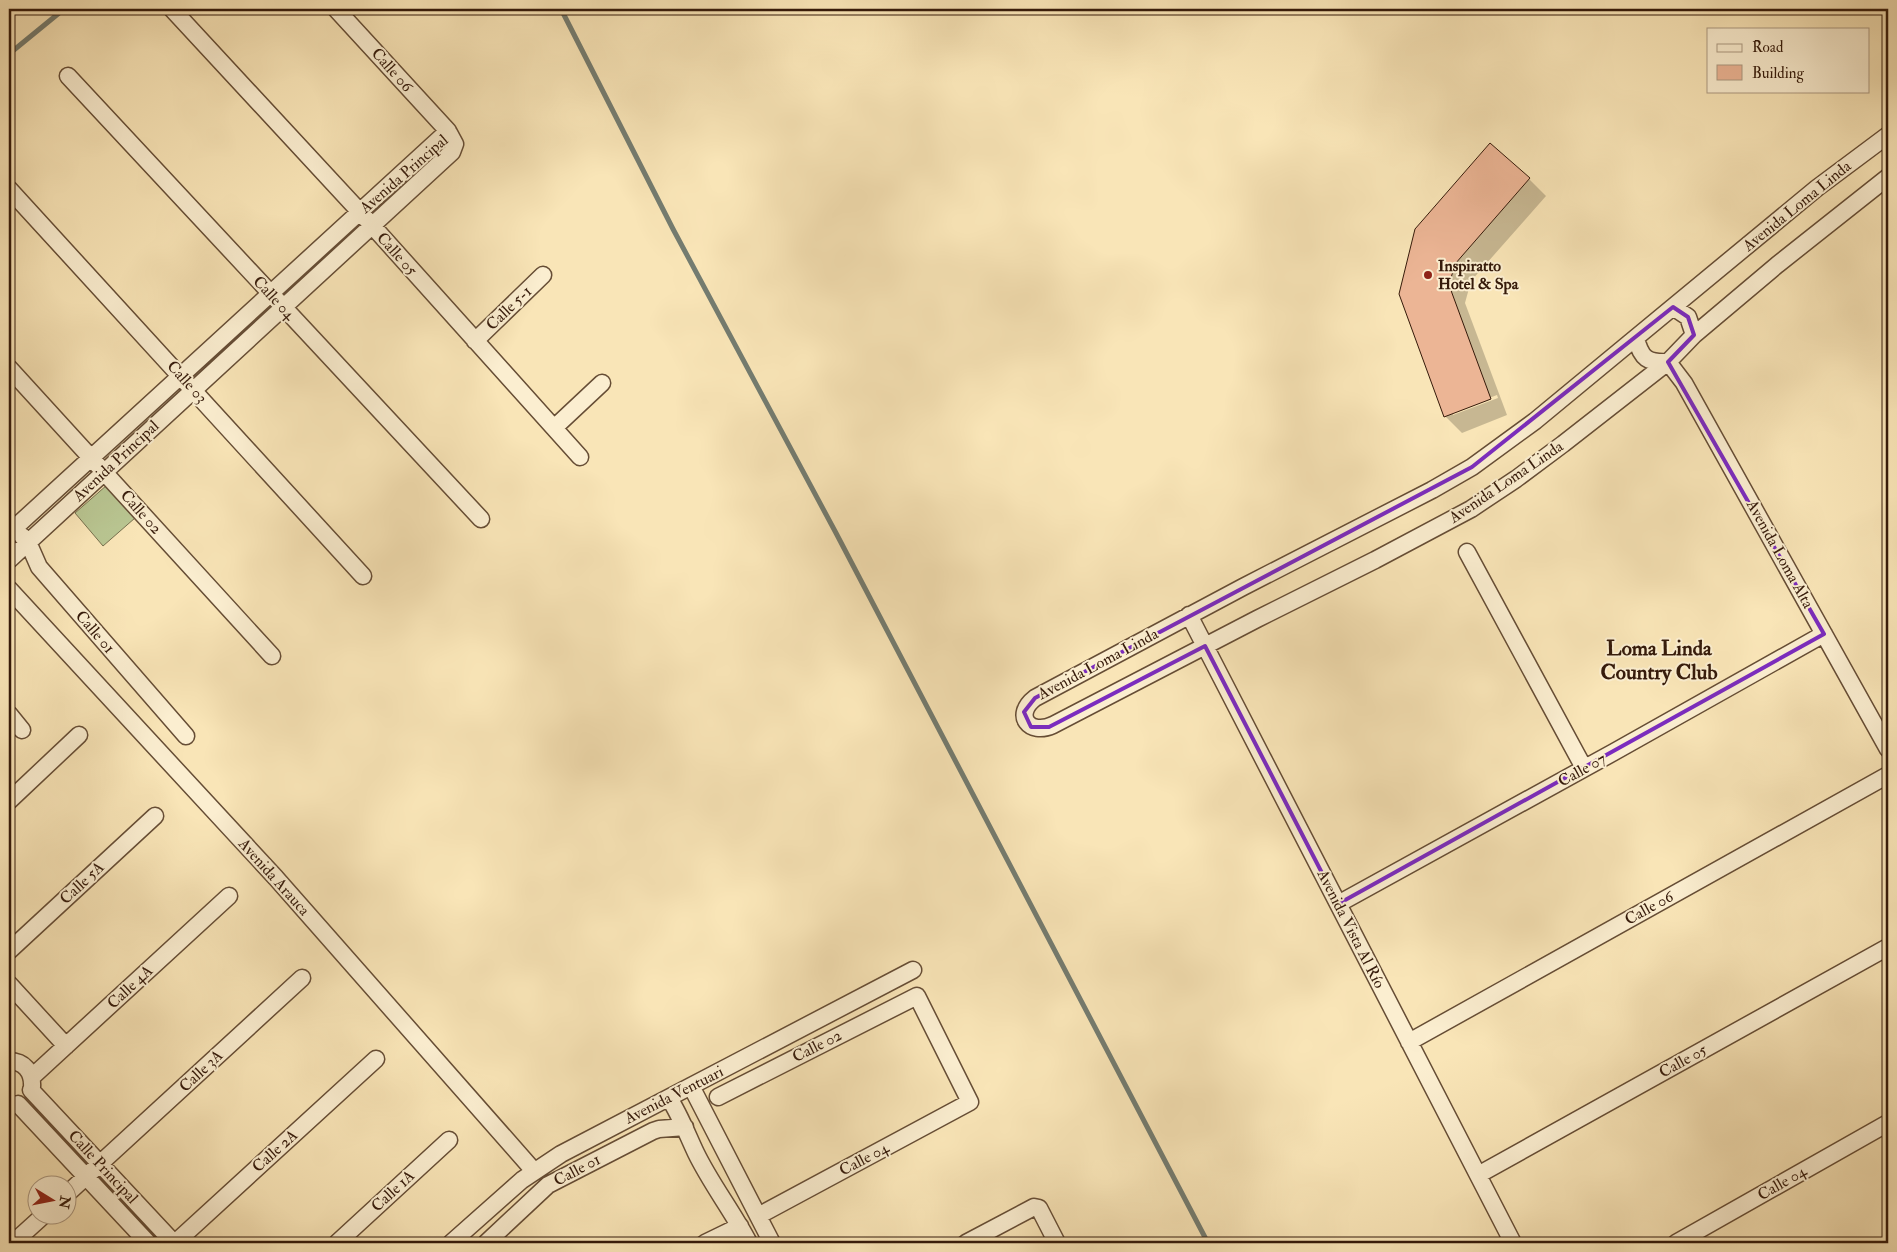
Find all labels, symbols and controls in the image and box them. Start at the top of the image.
legend [1707,28,1870,92]
text: Road [1752,38,1784,57]
street label: Calle 06 [367,44,418,97]
text: Building [1752,64,1804,83]
street label: Avenida Principal [355,130,453,219]
street label: Avenida Loma Linda [1738,156,1856,256]
street label: Calle 05 [372,228,422,280]
place label: Inspiratto Hotel & Spa [1438,256,1519,295]
marker: Inspiratto Hotel & Spa [1422,269,1434,281]
street label: Calle 04 [249,272,300,325]
street label: Calle 5-1 [482,281,536,335]
street label: Calle 03 [163,356,211,408]
street label: Avenida Principal [68,416,164,507]
street label: Avenida Loma Linda [1444,436,1567,528]
street label: Calle 02 [116,486,166,538]
street label: Avenida Loma Alta [1741,495,1818,612]
street label: Calle 01 [71,606,119,658]
street label: Avenida Loma Linda [1033,624,1162,705]
district label: Loma Linda Country Club [1600,635,1718,686]
street label: Calle 07 [1554,748,1610,791]
street label: Avenida Arauca [233,833,314,920]
street label: Calle 5A [56,857,108,909]
street label: Avenida Vista Al Río [1312,865,1390,992]
street label: Calle 06 [1621,886,1678,930]
street label: Calle 4A [103,961,157,1013]
street label: Calle 02 [789,1025,845,1067]
street label: Calle 05 [1656,1040,1710,1082]
street label: Calle 3A [175,1046,227,1096]
street label: Avenida Ventuari [620,1061,727,1129]
street label: Calle 2A [248,1125,302,1177]
street label: Calle Principal [63,1126,142,1209]
street label: Calle 04 [836,1137,893,1180]
street label: Calle 01 [550,1149,604,1191]
street label: Calle 04 [1754,1160,1811,1205]
street label: Calle 1A [367,1166,419,1216]
north arrow [28,1174,78,1224]
text: N [55,1194,74,1210]

